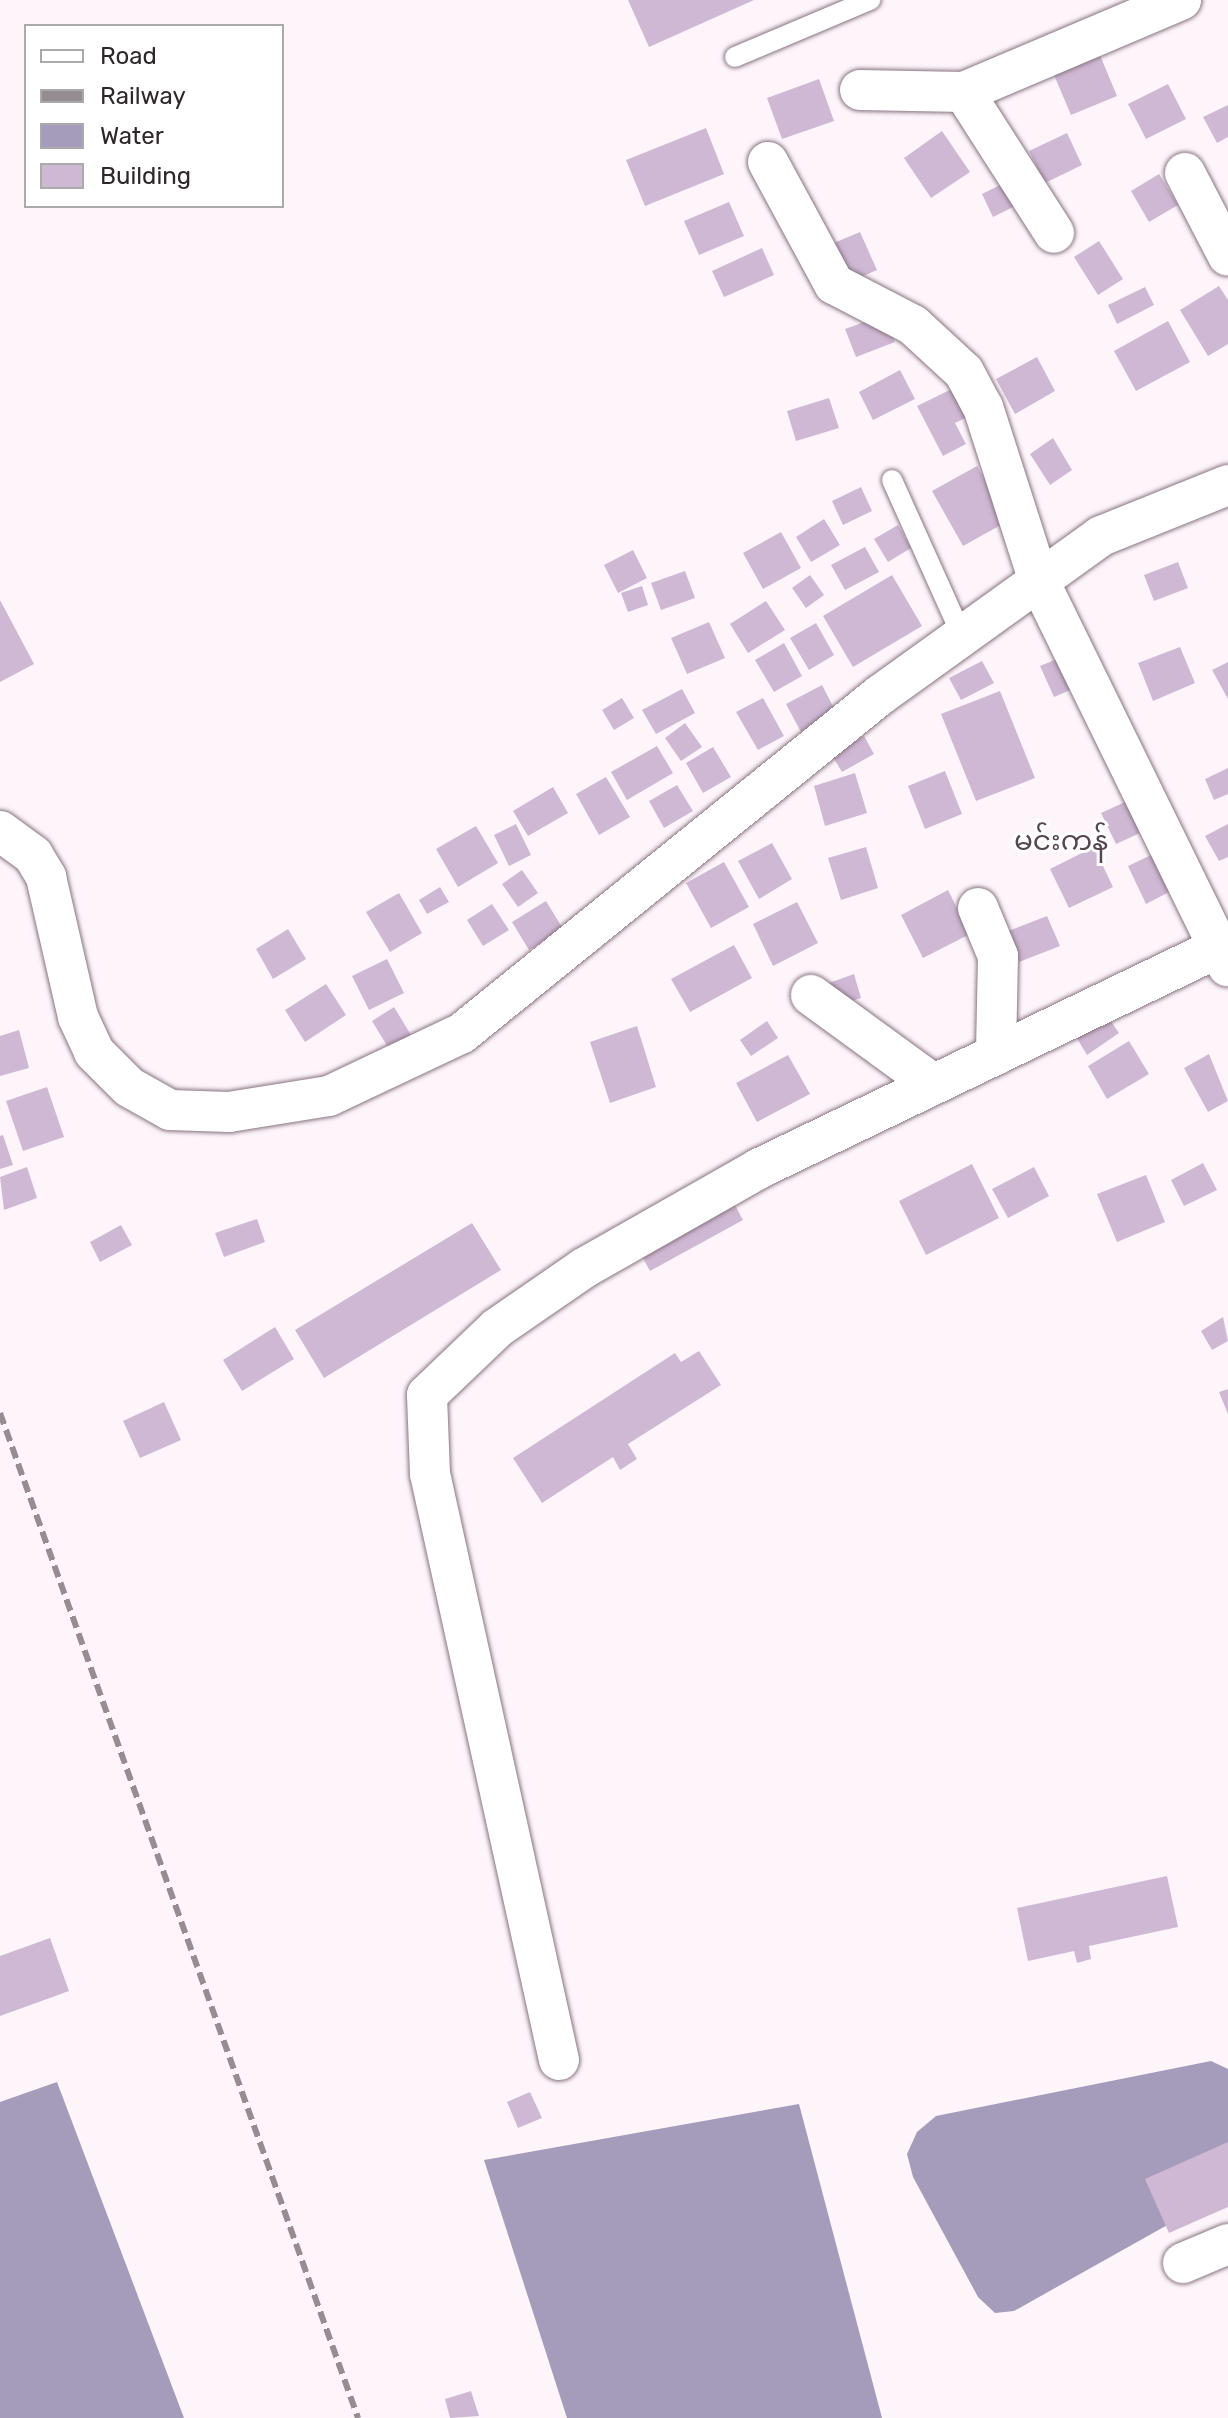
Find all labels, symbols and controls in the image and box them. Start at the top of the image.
legend [24,24,284,208]
text: Road [100,42,157,70]
text: Railway [100,82,186,110]
text: Water [100,122,164,150]
text: Building [100,162,191,190]
district label: မင်းကန် [1014,824,1108,858]

